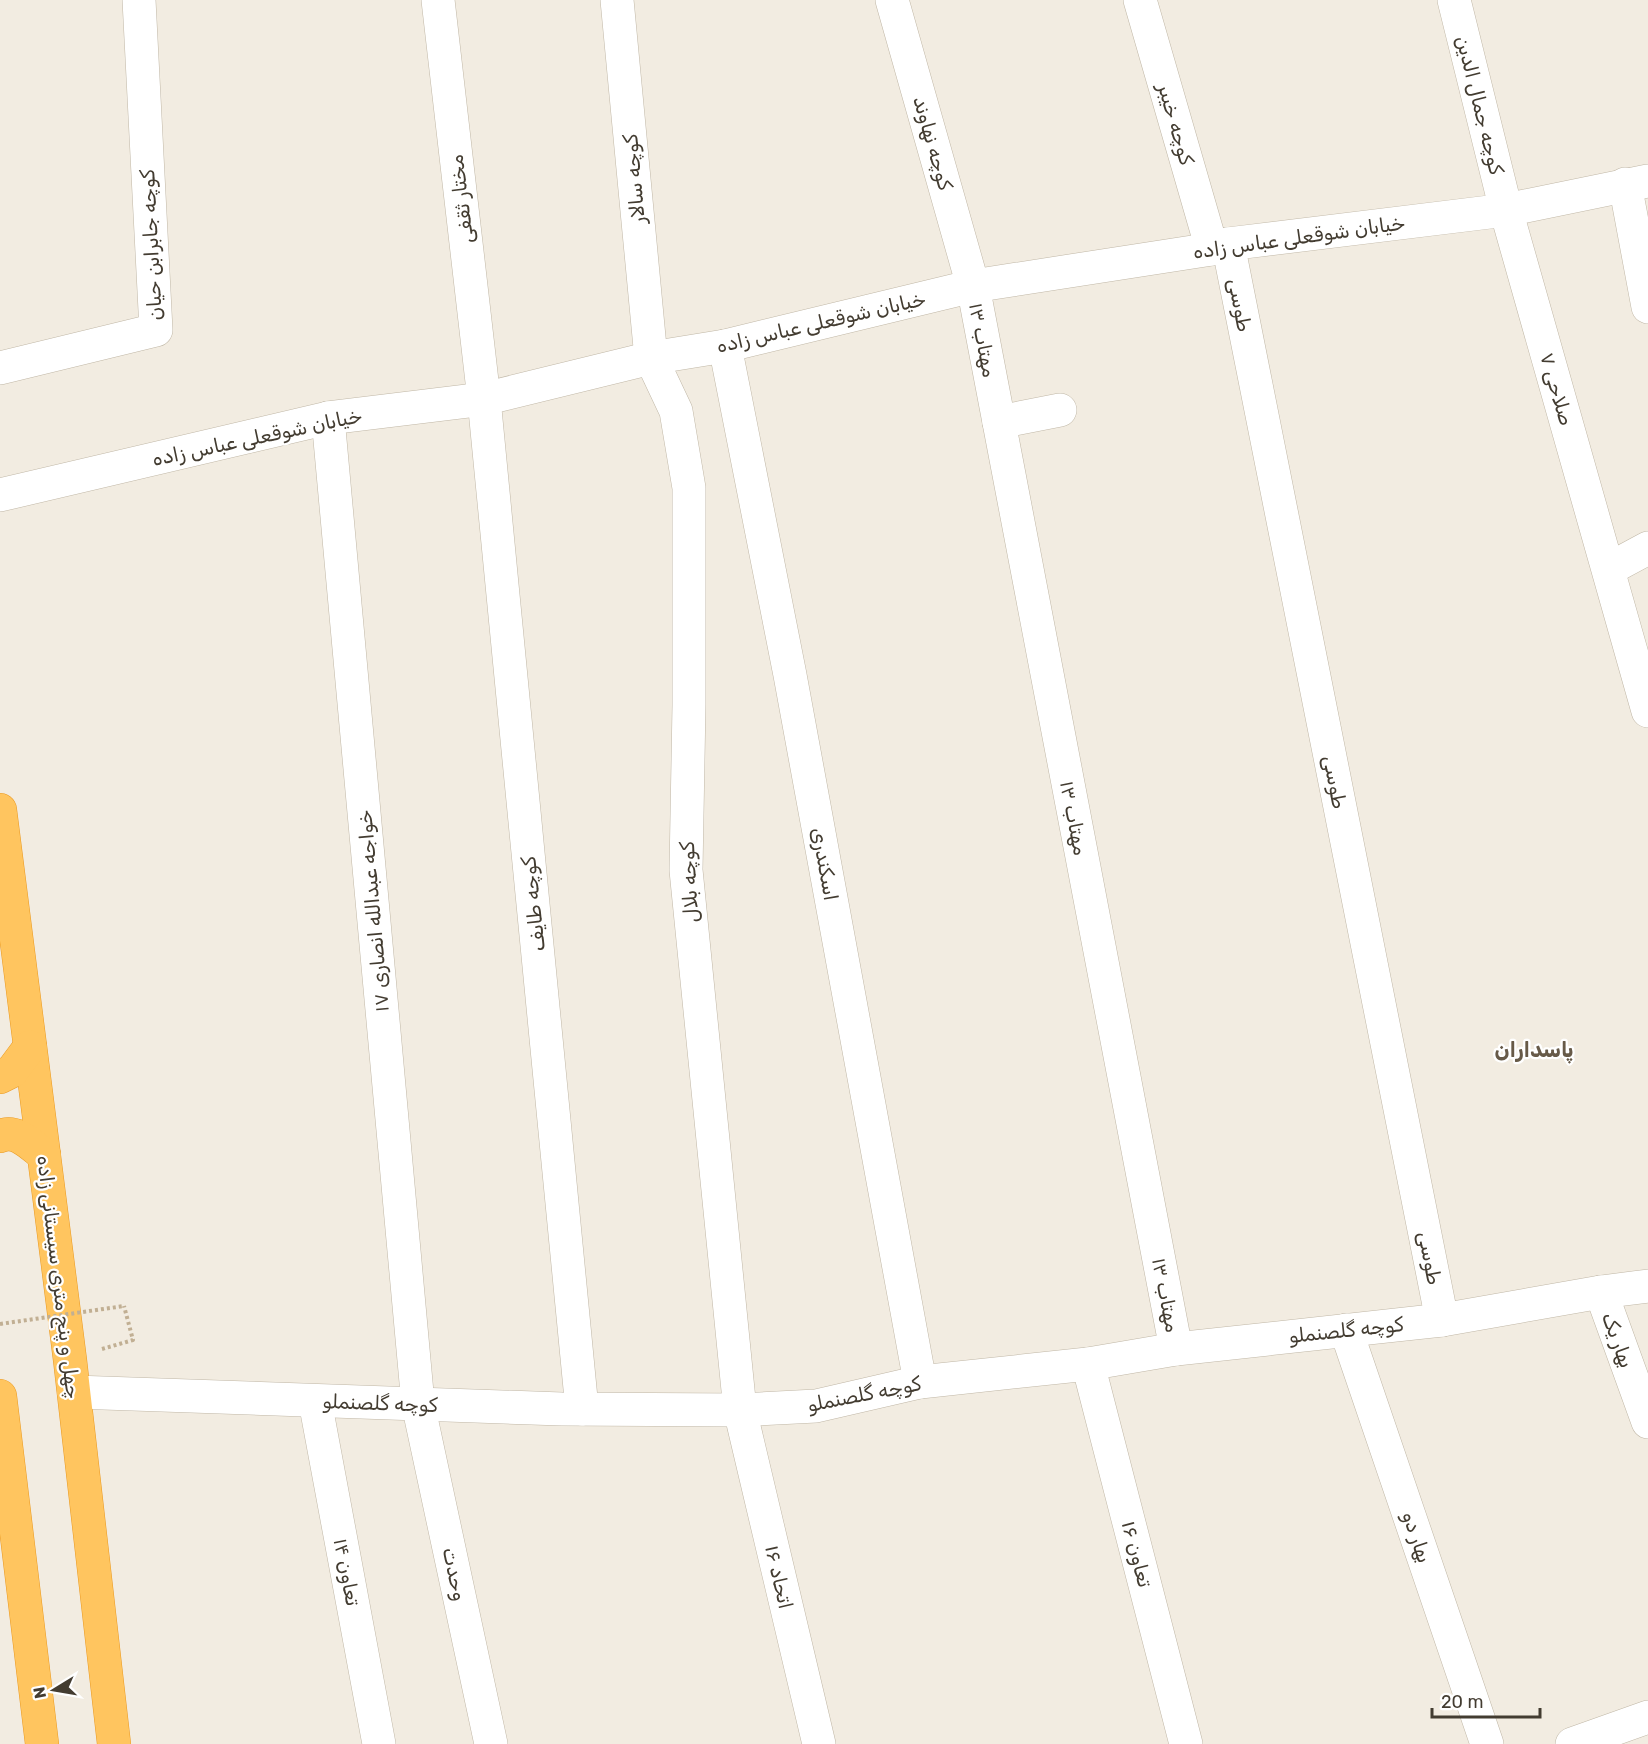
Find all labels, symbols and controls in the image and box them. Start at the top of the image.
street label: کوچه جمال الدین [1451,33,1509,177]
street label: کوچه خیبر [1153,80,1199,167]
street label: کوچه نهاوند [908,93,958,193]
street label: کوچه سالار [618,133,650,226]
street label: مختار ثقفی [444,153,478,245]
street label: کوچه جابرابن حیان [135,169,167,321]
street label: خیابان شوقعلی عباس زاده [1191,210,1407,264]
street label: طوسی [1223,276,1257,334]
street label: خیابان شوقعلی عباس زاده [714,286,928,358]
street label: مهتاب ۱۳ [964,301,1002,379]
street label: صلاحی ۷ [1535,350,1579,428]
street label: خیابان شوقعلی عباس زاده [150,403,364,471]
street label: طوسی [1318,753,1352,811]
street label: مهتاب ۱۳ [1055,779,1093,857]
street label: خواجه عبدالله انصاری ۱۷ [352,809,394,1013]
street label: اسکندری [807,825,843,903]
street label: کوچه بلال [675,841,703,923]
street label: کوچه طایف [516,855,550,953]
district label: پاسداران [1494,1037,1574,1064]
street label: چهل و پنج متری سیستانی زاده [30,1154,86,1400]
street label: طوسی [1413,1229,1447,1287]
street label: مهتاب ۱۳ [1147,1256,1185,1334]
street label: بهار یک [1597,1309,1639,1371]
street label: کوچه گلصنملو [1287,1312,1405,1348]
street label: کوچه گلصنملو [805,1371,923,1417]
street label: کوچه گلصنملو [322,1389,438,1417]
street label: بهار دو [1397,1508,1437,1566]
street label: تعاون ۱۶ [1117,1518,1157,1590]
street label: تعاون ۱۴ [329,1536,365,1608]
street label: اتحاد ۱۶ [760,1543,798,1611]
street label: وحدت [438,1545,472,1603]
north arrow [24,1660,84,1720]
scale bar [1432,1681,1540,1719]
text: N [29,1685,50,1700]
text: 20 m [1441,1691,1483,1713]

